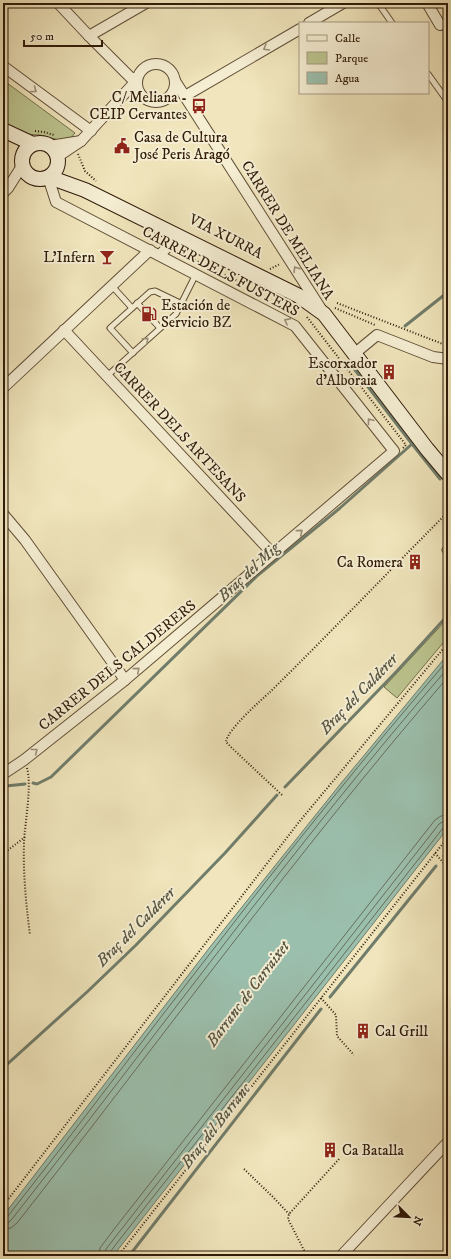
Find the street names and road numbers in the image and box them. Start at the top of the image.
street label: CARRER DE MELIANA [237,157,338,304]
street label: VIA XURRA [185,209,266,263]
street label: CARRER DELS FUSTERS [139,222,303,321]
street label: CARRER DELS ARTESANS [109,358,250,507]
street label: CARRER DELS CALDERERS [35,596,200,735]

